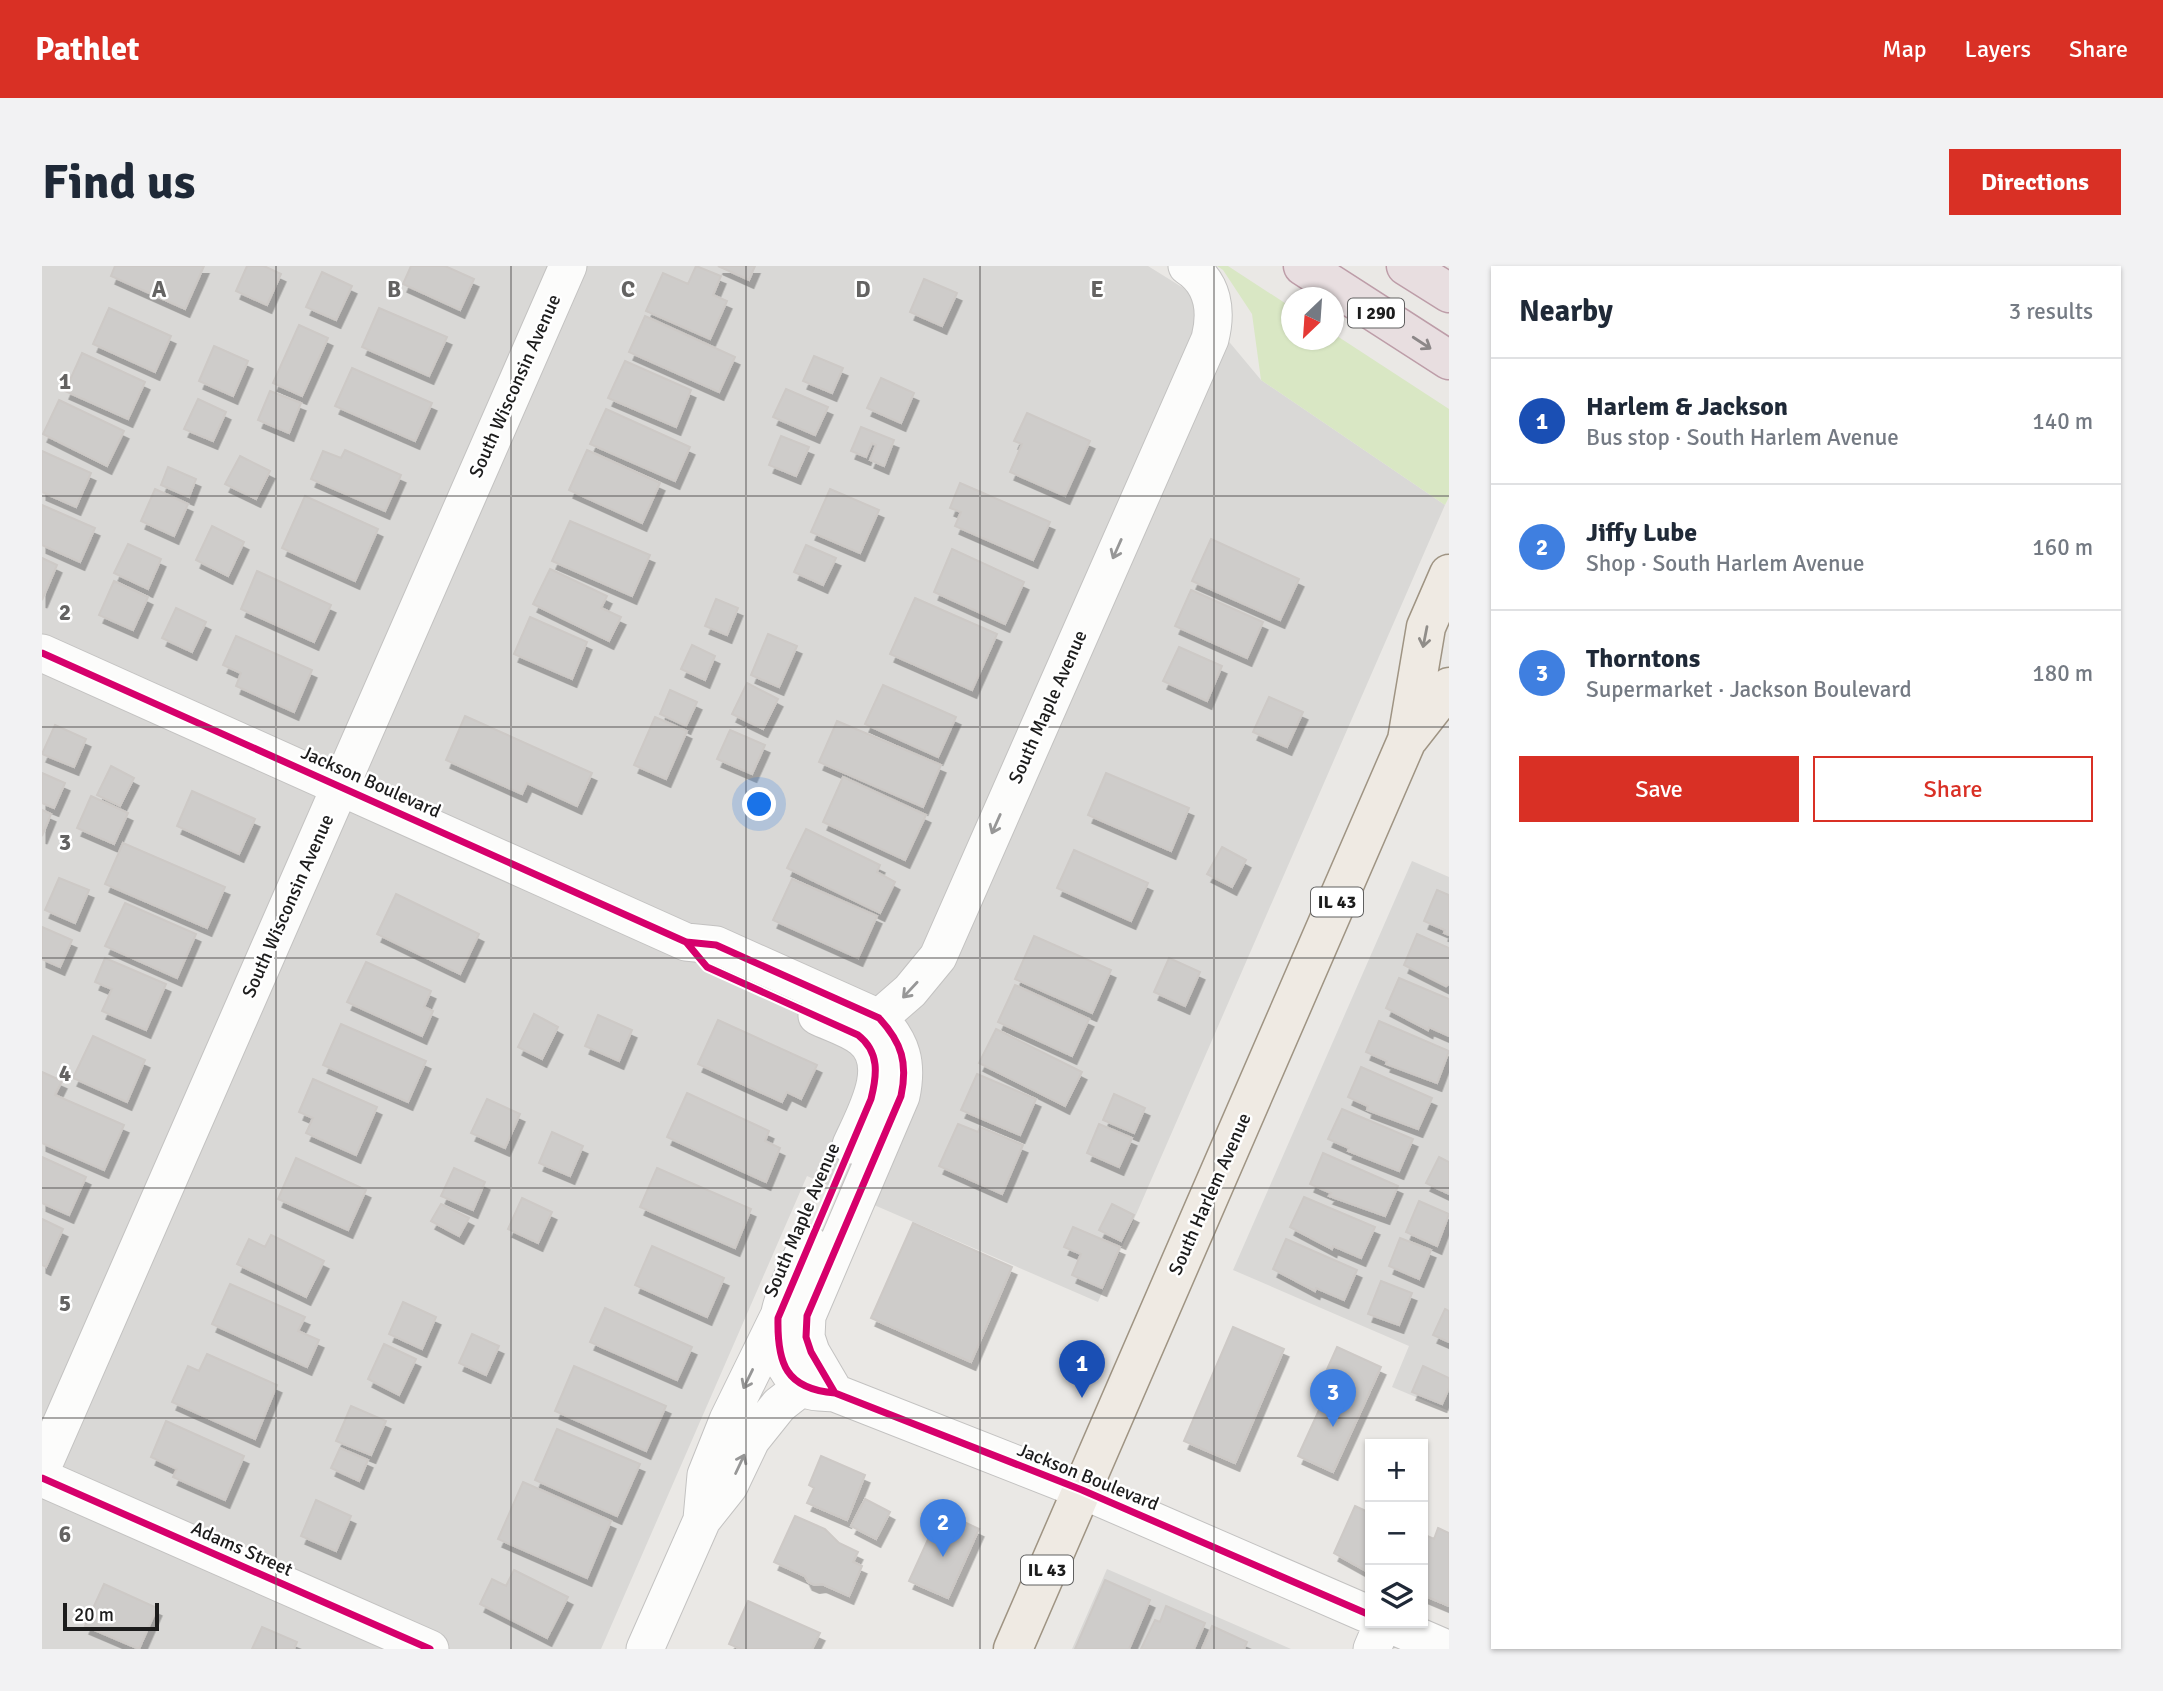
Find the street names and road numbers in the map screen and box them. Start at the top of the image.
street label: South Wisconsin Avenue [464,291,566,481]
road number: I 290 [1348,298,1404,328]
street label: South Maple Avenue [1003,626,1093,788]
street label: Jackson Boulevard [297,740,445,824]
street label: South Wisconsin Avenue [237,811,339,1001]
road number: IL 43 [1311,888,1363,916]
street label: South Harlem Avenue [1163,1109,1257,1279]
street label: South Maple Avenue [759,1139,845,1301]
street label: Jackson Boulevard [1014,1438,1162,1516]
street label: Adams Street [188,1516,297,1582]
road number: IL 43 [1021,1555,1073,1584]

